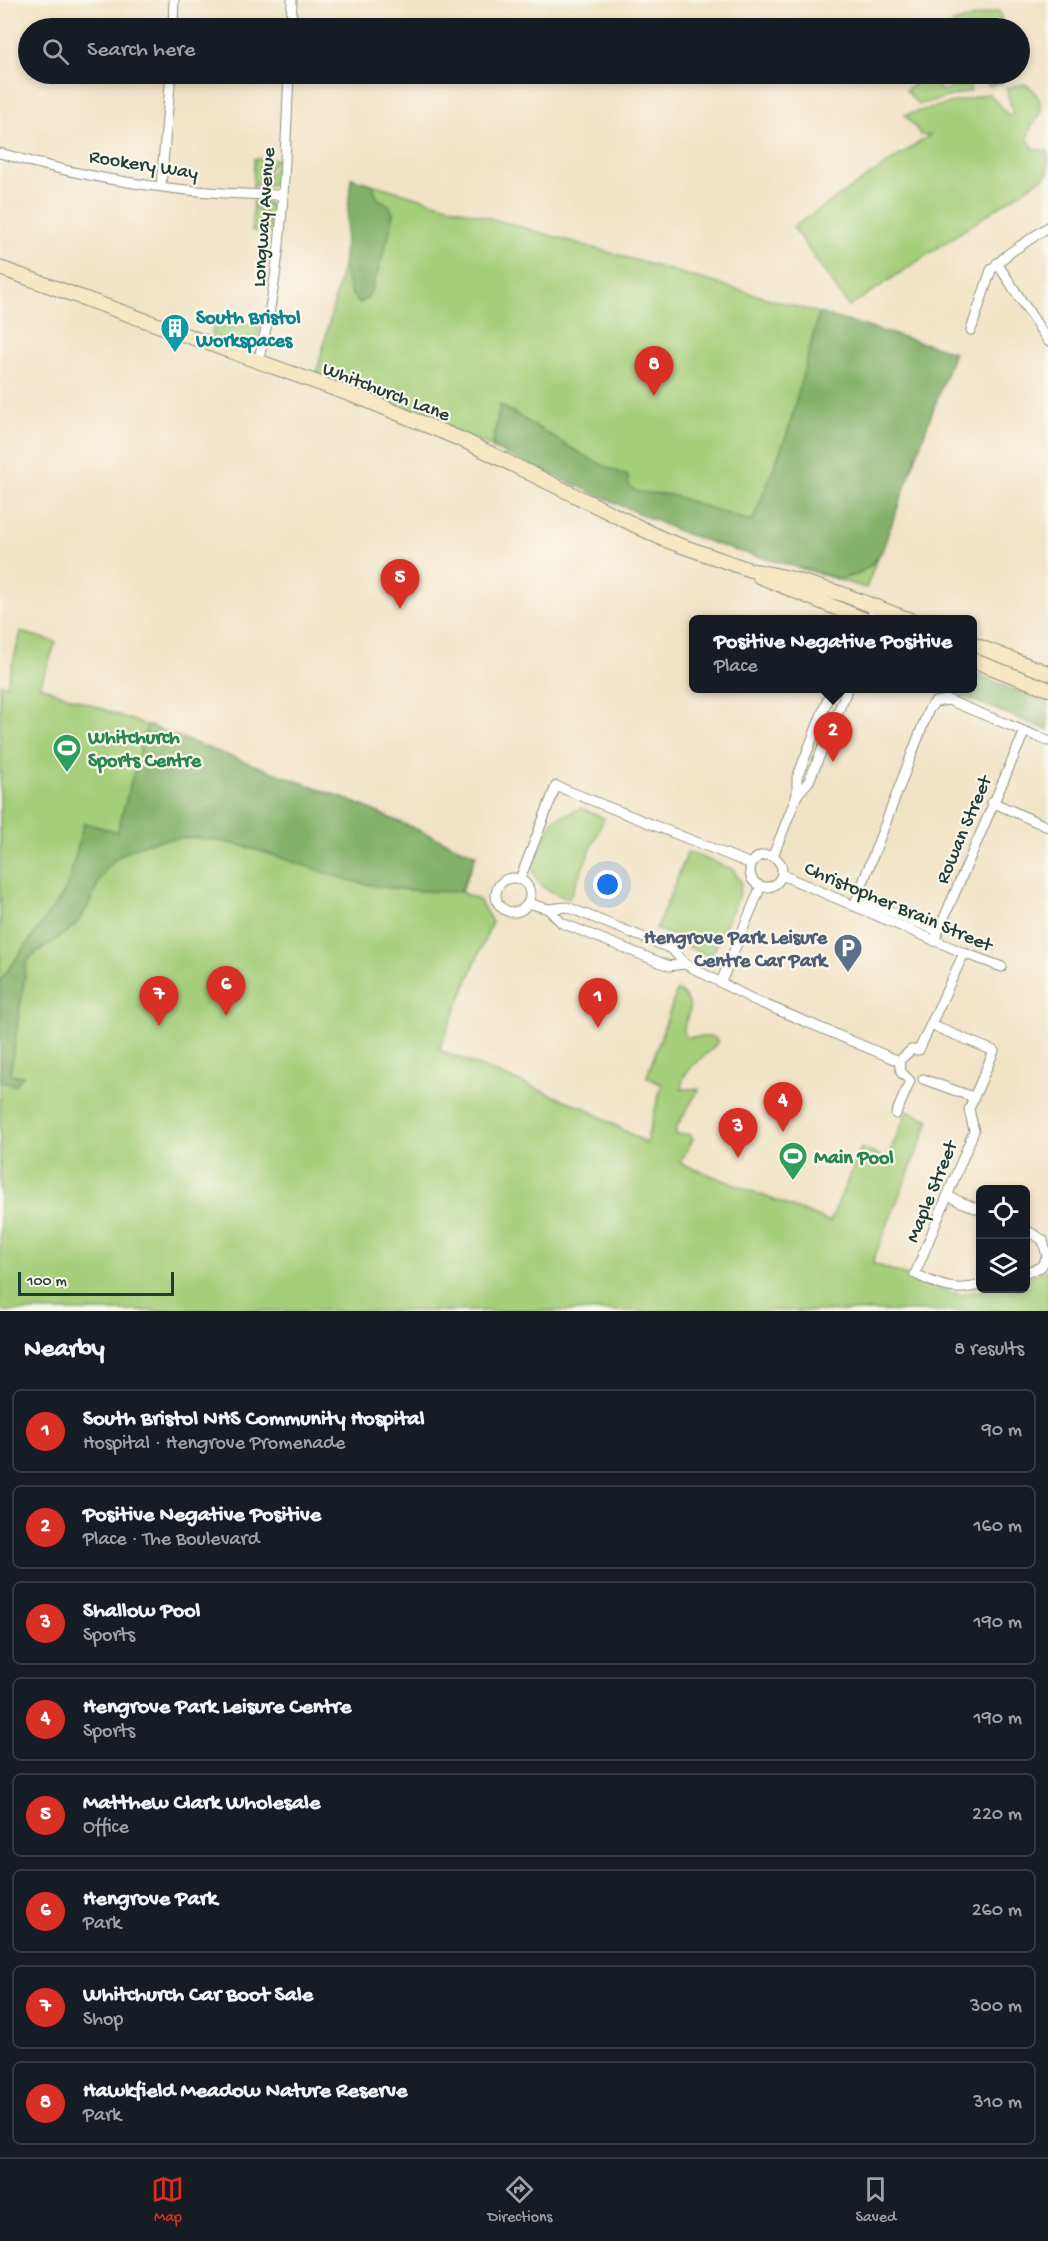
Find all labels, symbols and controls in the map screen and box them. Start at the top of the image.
search box [18,18,1030,84]
icon: search [39,35,72,68]
text: Search here [87,38,195,64]
street label: Rookery Way [87,146,200,186]
street label: Longway Avenue [249,146,282,288]
place label: South Bristol Workspaces [195,308,301,354]
building icon: South Bristol Workspaces [159,312,191,354]
pin: 8 [634,346,674,396]
street label: Whitchurch Lane [319,358,453,428]
pin: 5 [380,560,420,609]
popup [689,615,977,693]
text: Positive Negative Positive [714,630,952,656]
text: Place [714,656,758,679]
pin: 2 [814,712,852,762]
place label: Whitchurch Sports Centre [87,728,202,774]
sports icon: Whitchurch Sports Centre [51,732,83,774]
street label: Rowan Street [932,771,999,888]
street label: Christopher Brain Street [800,858,997,959]
your location [593,870,622,899]
place label: Hengrove Park Leisure Centre Car Park [644,928,829,974]
parking icon: Hengrove Park Leisure Centre Car Park [832,932,864,974]
pin: 6 [206,966,246,1016]
pin: 7 [140,976,178,1026]
pin: 1 [578,978,618,1028]
pin: 4 [764,1082,802,1132]
pin: 3 [718,1108,758,1158]
street label: Maple Street [902,1136,965,1247]
sports icon: Main Pool [777,1140,809,1182]
place label: Main Pool [814,1148,894,1171]
map controls [976,1185,1030,1293]
button: locate [976,1185,1030,1239]
button: layers [976,1239,1030,1293]
scale bar [18,1269,174,1296]
text: 100 m [27,1273,67,1292]
text: Nearby [24,1335,105,1366]
text: 8 results [954,1339,1024,1362]
text: South Bristol NHS Community Hospital [83,1407,425,1433]
text: 1 [41,1420,50,1443]
text: 90 m [982,1420,1022,1443]
text: Hospital · Hengrove Promenade [83,1433,345,1456]
text: Positive Negative Positive [83,1503,321,1529]
text: 2 [41,1516,50,1539]
text: 160 m [973,1516,1022,1539]
text: Place · The Boulevard [83,1529,259,1552]
text: Shallow Pool [83,1599,200,1625]
text: 3 [40,1612,51,1635]
text: 190 m [974,1612,1022,1635]
text: Sports [83,1625,135,1648]
text: Hengrove Park Leisure Centre [83,1695,351,1721]
text: 4 [41,1708,50,1731]
text: 190 m [974,1708,1022,1731]
text: Sports [83,1721,135,1744]
text: Matthew Clark Wholesale [83,1791,320,1817]
text: 5 [40,1804,51,1827]
text: 220 m [972,1804,1022,1827]
text: Office [83,1817,129,1840]
text: Hengrove Park [83,1887,217,1913]
text: 6 [40,1900,51,1923]
text: 260 m [972,1900,1022,1923]
text: Park [83,1913,121,1936]
text: Whitchurch Car Boot Sale [83,1983,313,2009]
text: 7 [40,1996,51,2019]
text: 300 m [970,1996,1022,2019]
text: Shop [83,2009,123,2032]
text: Hawkfield Meadow Nature Reserve [83,2079,407,2105]
text: 8 [40,2092,51,2115]
text: 310 m [973,2092,1022,2115]
text: Park [83,2105,121,2128]
tab: Map [151,2173,184,2228]
tab: Directions [487,2173,553,2228]
tab: Saved [855,2173,896,2228]

